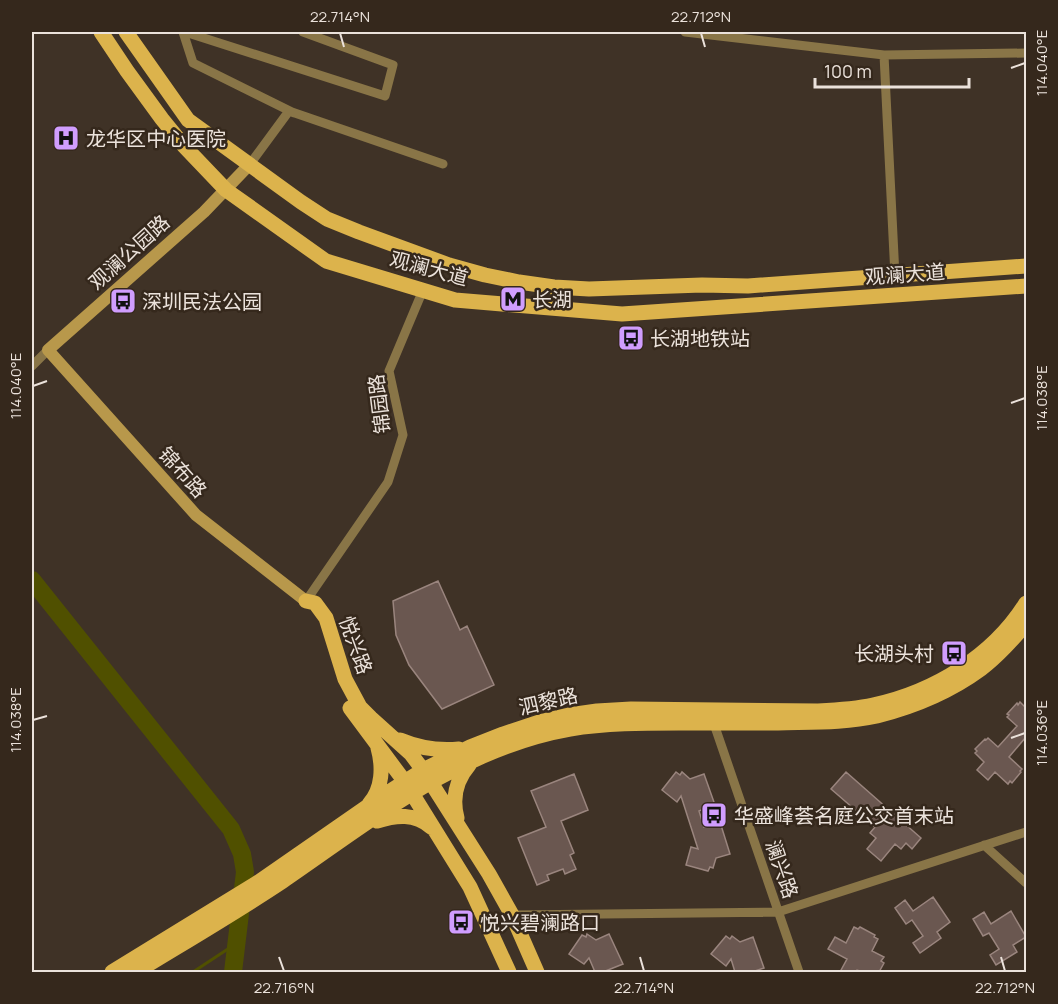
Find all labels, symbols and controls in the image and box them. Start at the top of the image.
text: 22.714°N [310,6,370,27]
text: 22.712°N [671,6,731,27]
text: 114.040°E [1031,30,1052,96]
scale bar [815,51,970,89]
text: 100 m [824,59,872,83]
hospital icon: 龙华区中心医院 [51,123,81,153]
place label: 龙华区中心医院 [86,125,226,152]
street label: 观澜公园路 [83,209,175,295]
street label: 观澜大道 [387,245,471,291]
street label: 观澜大道 [864,258,946,290]
metro station icon: 长湖 [498,284,528,314]
bus stop icon: 深圳民法公园 [108,286,138,316]
place label: 长湖 [532,286,572,313]
place label: 深圳民法公园 [142,288,262,315]
bus stop icon: 长湖地铁站 [616,323,646,353]
place label: 长湖地铁站 [650,325,750,352]
text: 114.040°E [5,353,26,419]
text: 114.038°E [1031,365,1052,431]
street label: 锦园路 [362,373,396,435]
street label: 锦布路 [153,441,213,503]
street label: 悦兴路 [333,612,379,678]
bus stop icon: 长湖头村 [939,638,969,668]
place label: 长湖头村 [854,640,934,667]
street label: 泗黎路 [516,681,580,721]
text: 114.038°E [5,687,26,753]
text: 114.036°E [1031,700,1052,766]
bus stop icon: 华盛峰荟名庭公交首末站 [699,800,729,830]
place label: 华盛峰荟名庭公交首末站 [734,802,954,829]
street label: 澜兴路 [759,836,805,902]
bus stop icon: 悦兴碧澜路口 [446,907,476,937]
place label: 悦兴碧澜路口 [480,909,600,936]
text: 22.716°N [254,977,314,998]
text: 22.714°N [614,977,674,998]
text: 22.712°N [975,977,1035,998]

